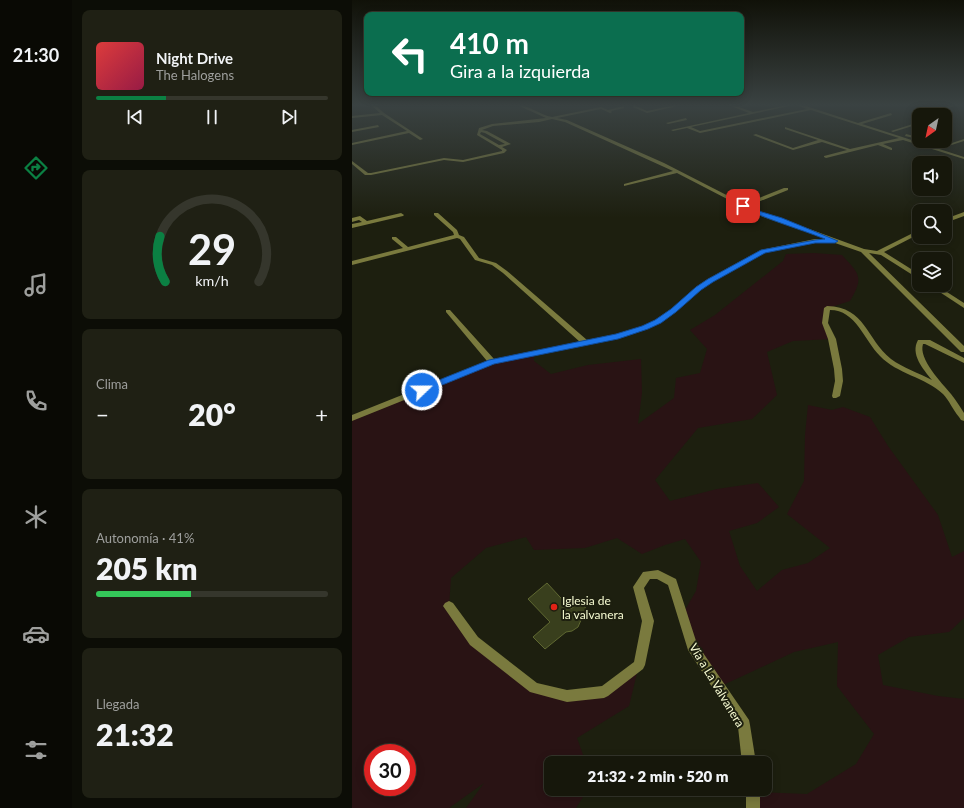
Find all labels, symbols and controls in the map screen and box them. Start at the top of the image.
text: 410 m [450,26,529,60]
icon: left [384,28,436,80]
text: 21:30 [13,44,59,66]
text: Night Drive [156,49,233,67]
text: Gira a la izquierda [450,60,590,82]
text: The Halogens [156,67,234,83]
icon: previous [124,106,146,128]
icon: pause [201,106,223,128]
icon: next [278,106,300,128]
north arrow [912,108,952,148]
map controls [912,108,952,292]
icon: directions [22,154,50,182]
button: sound [912,156,952,196]
pin [726,189,760,223]
icon: arrive [732,195,754,217]
button: search [912,204,952,244]
text: 29 [188,224,236,274]
button: layers [912,252,952,292]
icon: music [22,271,50,299]
text: km/h [195,272,229,289]
position arrow [401,369,443,411]
text: Clima [96,376,128,392]
icon: phone [22,387,50,415]
text: 20° [188,396,236,432]
text: − [96,401,109,428]
text: + [315,401,328,428]
icon: climate [22,503,50,531]
text: Autonomía · 41% [96,530,194,546]
text: 205 km [96,550,197,586]
place label: Iglesia de la valvanera [562,593,624,622]
marker: Iglesia de la valvanera [549,602,559,612]
icon: car [22,620,50,648]
street label: Vía a La Valvanera [686,640,748,730]
text: Llegada [96,696,140,712]
text: 21:32 [96,716,174,752]
icon: filters [22,736,50,764]
speed limit sign: 30 [364,744,416,796]
text: 21:32 · 2 min · 520 m [587,767,729,785]

